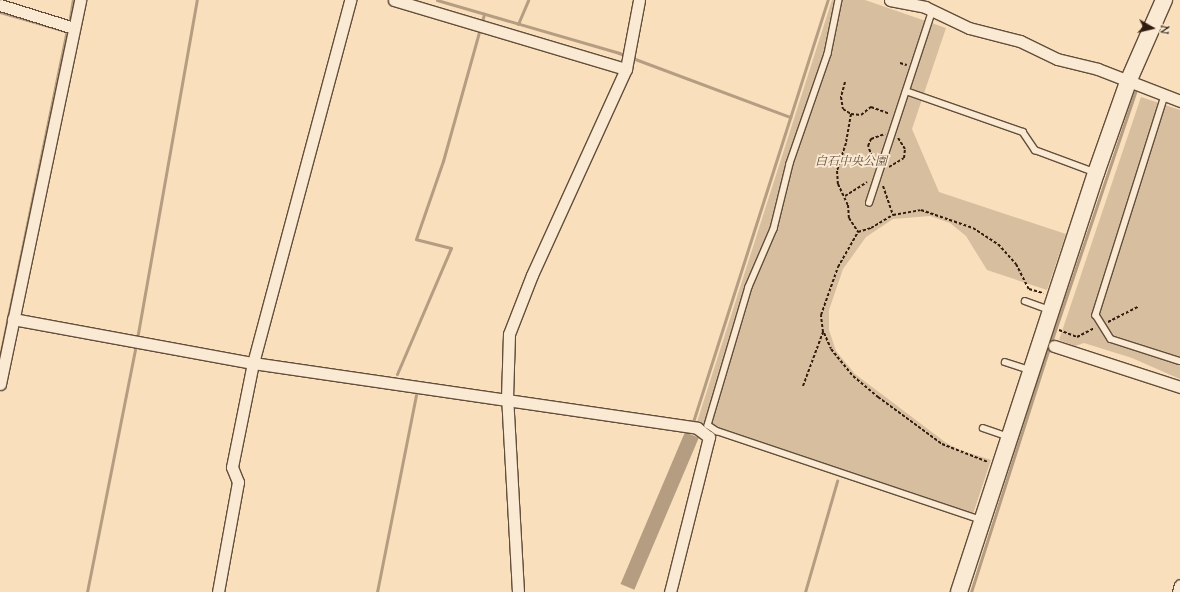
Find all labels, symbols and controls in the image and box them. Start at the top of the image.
north arrow [1132,8,1172,48]
text: N [1155,24,1172,35]
park label: 白石中央公園 [815,156,887,170]

